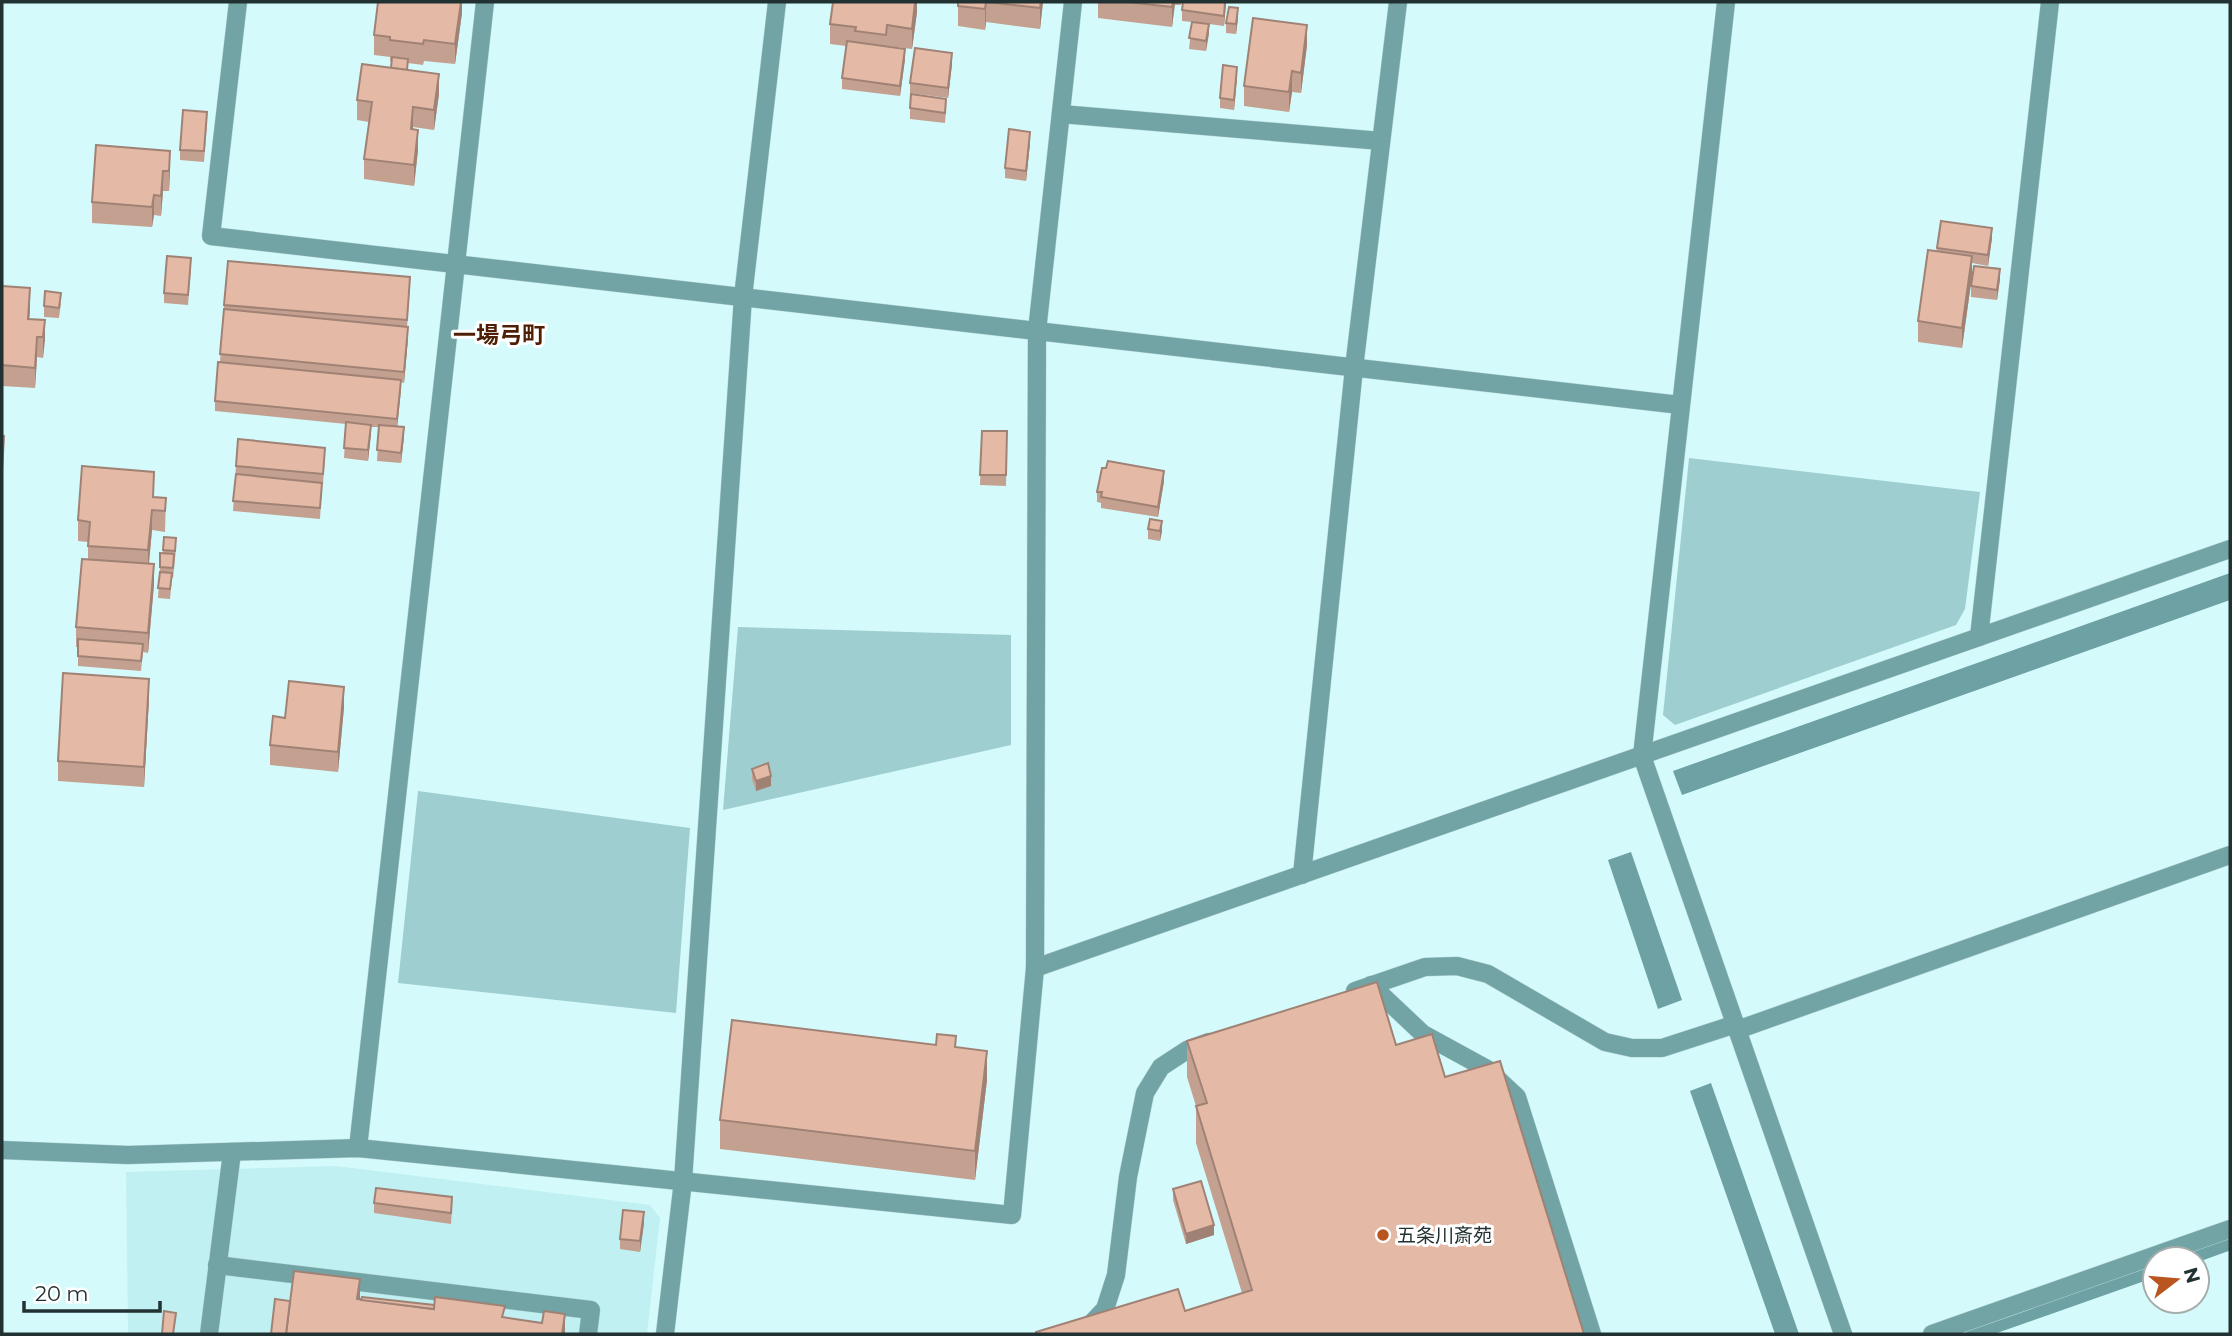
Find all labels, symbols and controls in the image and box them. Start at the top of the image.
district label: 一場弓町 [453,321,545,349]
place label: 五条川斎苑 [1397,1224,1492,1247]
marker: 五条川斎苑 [1375,1227,1391,1243]
north arrow [2141,1245,2211,1315]
text: N [2179,1265,2205,1286]
scale bar [24,1270,161,1314]
text: 20 m [35,1281,89,1306]

